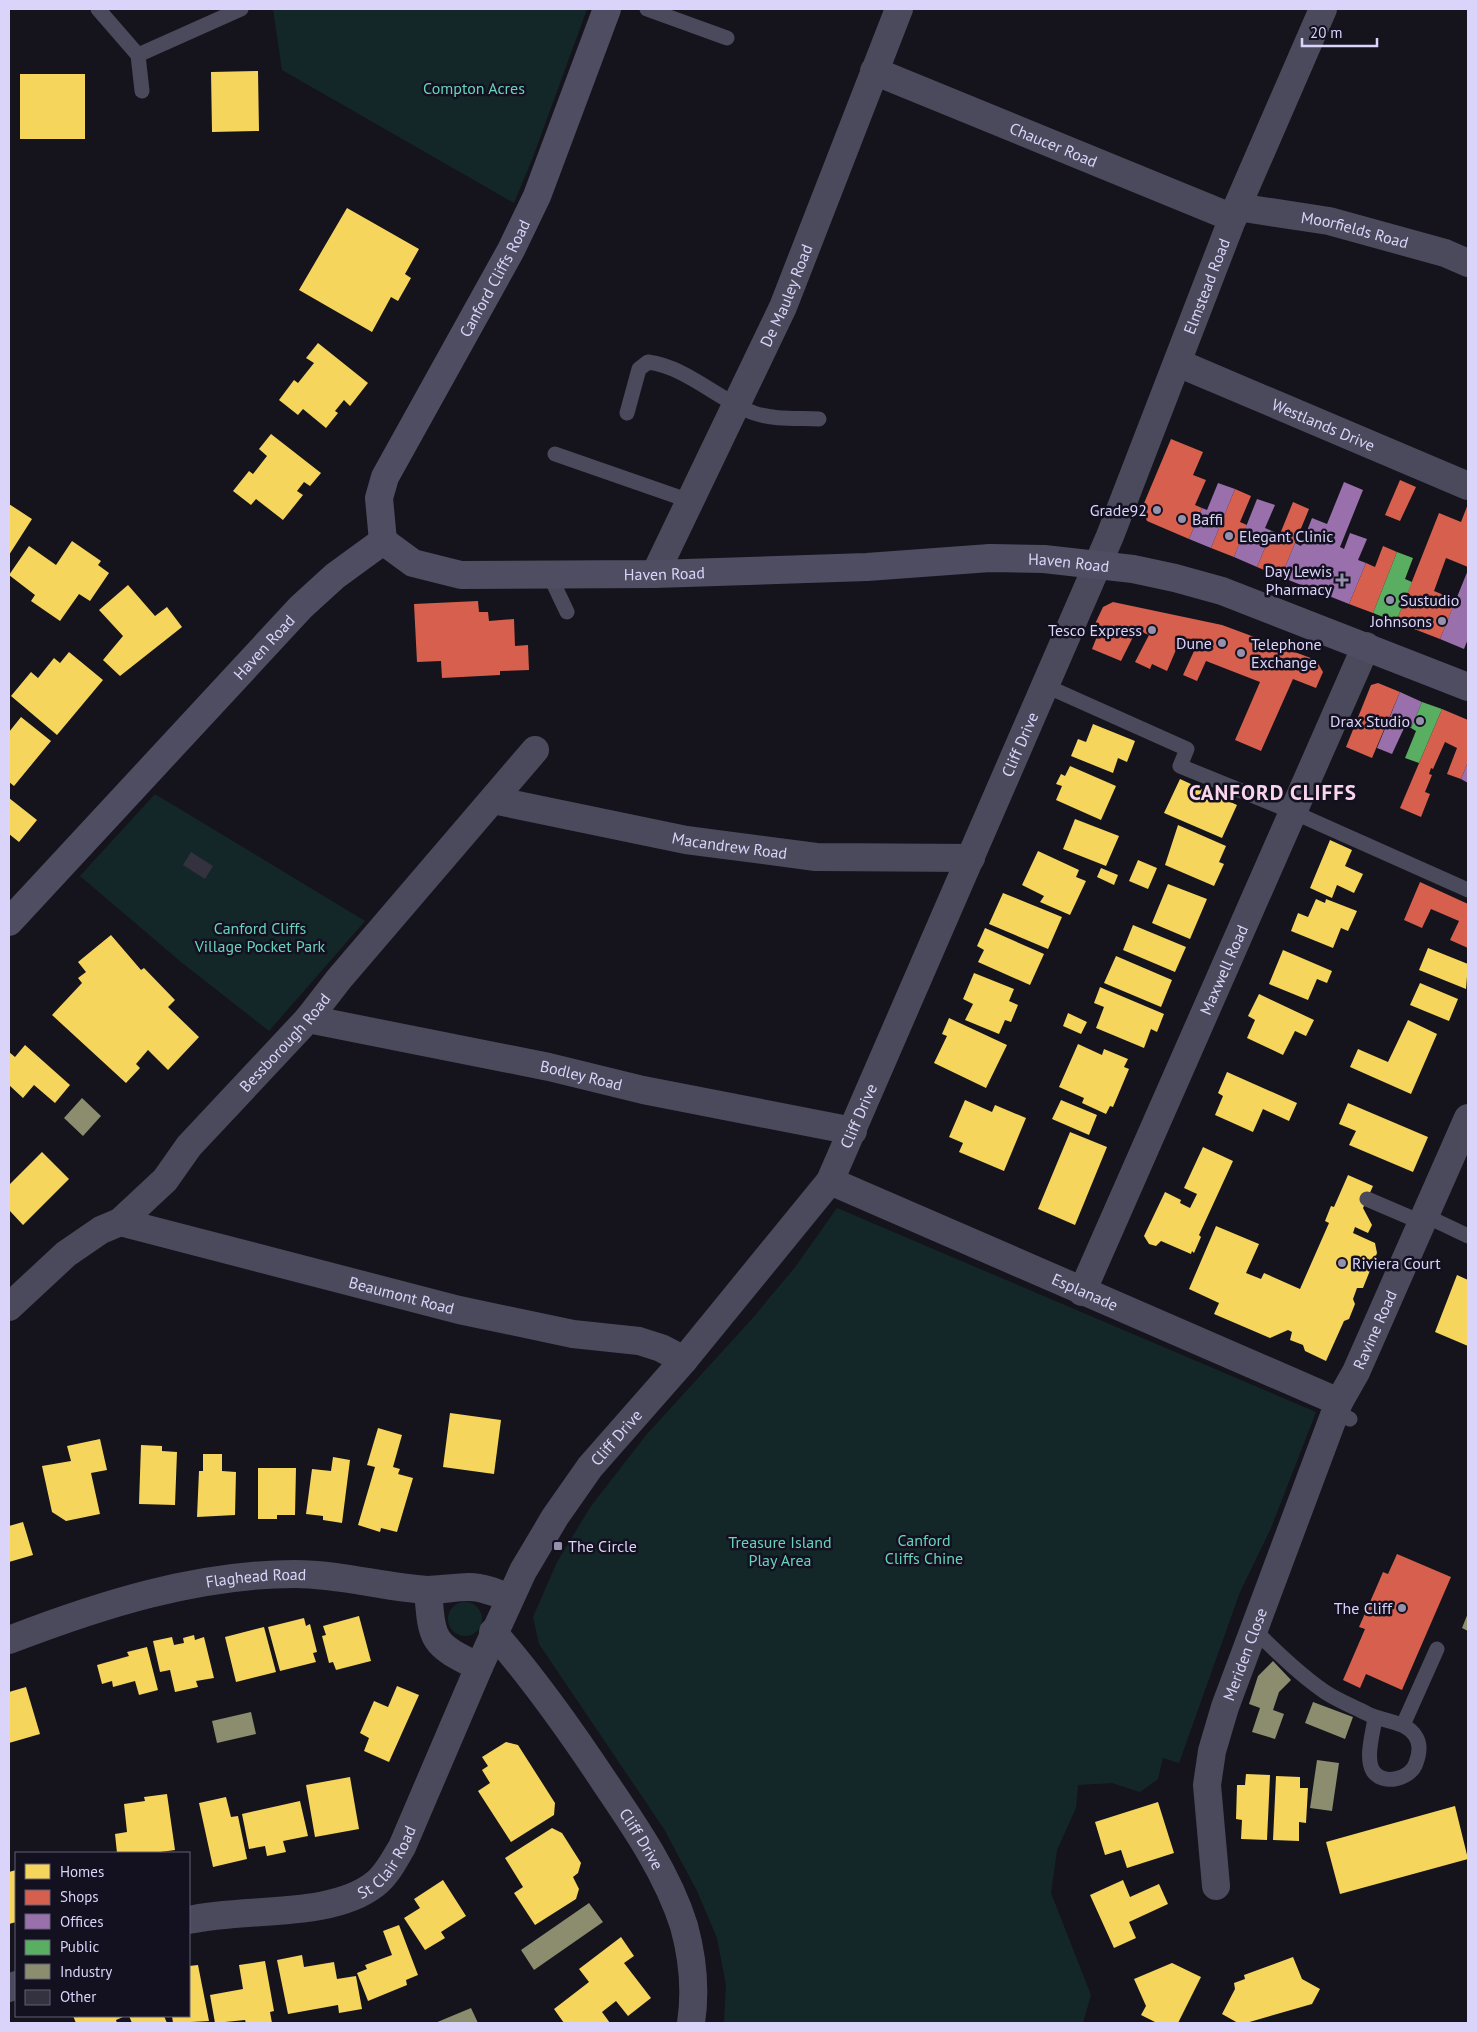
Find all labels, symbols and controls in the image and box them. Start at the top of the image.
scale bar [1302,15,1377,47]
text: 20 m [1310,23,1343,42]
park label: Compton Acres [423,78,525,98]
street label: Chaucer Road [1007,118,1100,171]
street label: Moorfields Road [1300,207,1411,252]
street label: Canford Cliffs Road [455,216,534,341]
street label: Elmstead Road [1179,235,1234,337]
street label: De Mauley Road [755,241,817,350]
street label: Westlands Drive [1269,394,1378,455]
place label: Grade92 [1090,500,1147,520]
marker: Grade92 [1151,504,1163,516]
place label: Baffi [1192,509,1223,529]
marker: Baffi [1176,513,1188,525]
place label: Elegant Clinic [1239,526,1334,546]
marker: Elegant Clinic [1223,530,1235,542]
street label: Haven Road [1028,549,1110,576]
place label: Day Lewis Pharmacy [1264,561,1333,599]
street label: Haven Road [624,562,705,584]
marker: Day Lewis Pharmacy [1336,574,1348,586]
place label: Sustudio [1400,590,1459,610]
marker: Sustudio [1384,594,1396,606]
street label: Haven Road [229,610,299,684]
place label: Johnsons [1369,611,1432,631]
marker: Johnsons [1436,615,1448,627]
place label: Tesco Express [1048,620,1142,640]
marker: Tesco Express [1146,624,1158,636]
place label: Dune [1176,633,1212,653]
place label: Telephone Exchange [1251,634,1322,672]
marker: Dune [1216,637,1228,649]
marker: Telephone Exchange [1235,647,1247,659]
street label: Cliff Drive [997,709,1042,780]
place label: Drax Studio [1330,711,1410,731]
marker: Drax Studio [1414,715,1426,727]
district label: CANFORD CLIFFS [1189,779,1357,806]
street label: Macandrew Road [670,827,788,863]
park label: Canford Cliffs Village Pocket Park [194,918,326,956]
street label: Maxwell Road [1195,922,1252,1018]
street label: Bessborough Road [235,989,334,1096]
street label: Bodley Road [538,1055,625,1095]
street label: Cliff Drive [835,1080,881,1151]
place label: Riviera Court [1352,1253,1441,1273]
marker: Riviera Court [1336,1257,1348,1269]
street label: Esplanade [1049,1269,1121,1315]
street label: Beaumont Road [347,1272,456,1318]
street label: Ravine Road [1348,1287,1401,1372]
street label: Cliff Drive [586,1405,646,1470]
park label: Canford Cliffs Chine [885,1530,963,1568]
park label: Treasure Island Play Area [728,1532,832,1570]
place label: The Circle [568,1536,637,1556]
marker: The Circle [552,1540,564,1552]
street label: Flaghead Road [204,1564,307,1592]
place label: The Cliff [1334,1598,1393,1618]
marker: The Cliff [1396,1602,1408,1614]
street label: Meriden Close [1218,1605,1271,1703]
street label: Cliff Drive [615,1804,668,1873]
street label: St Clair Road [354,1823,420,1903]
legend [15,1852,190,2017]
text: Homes [60,1862,104,1881]
text: Shops [60,1887,99,1906]
text: Offices [60,1912,104,1931]
text: Public [60,1937,99,1956]
text: Industry [60,1962,112,1981]
text: Other [60,1987,96,2006]

